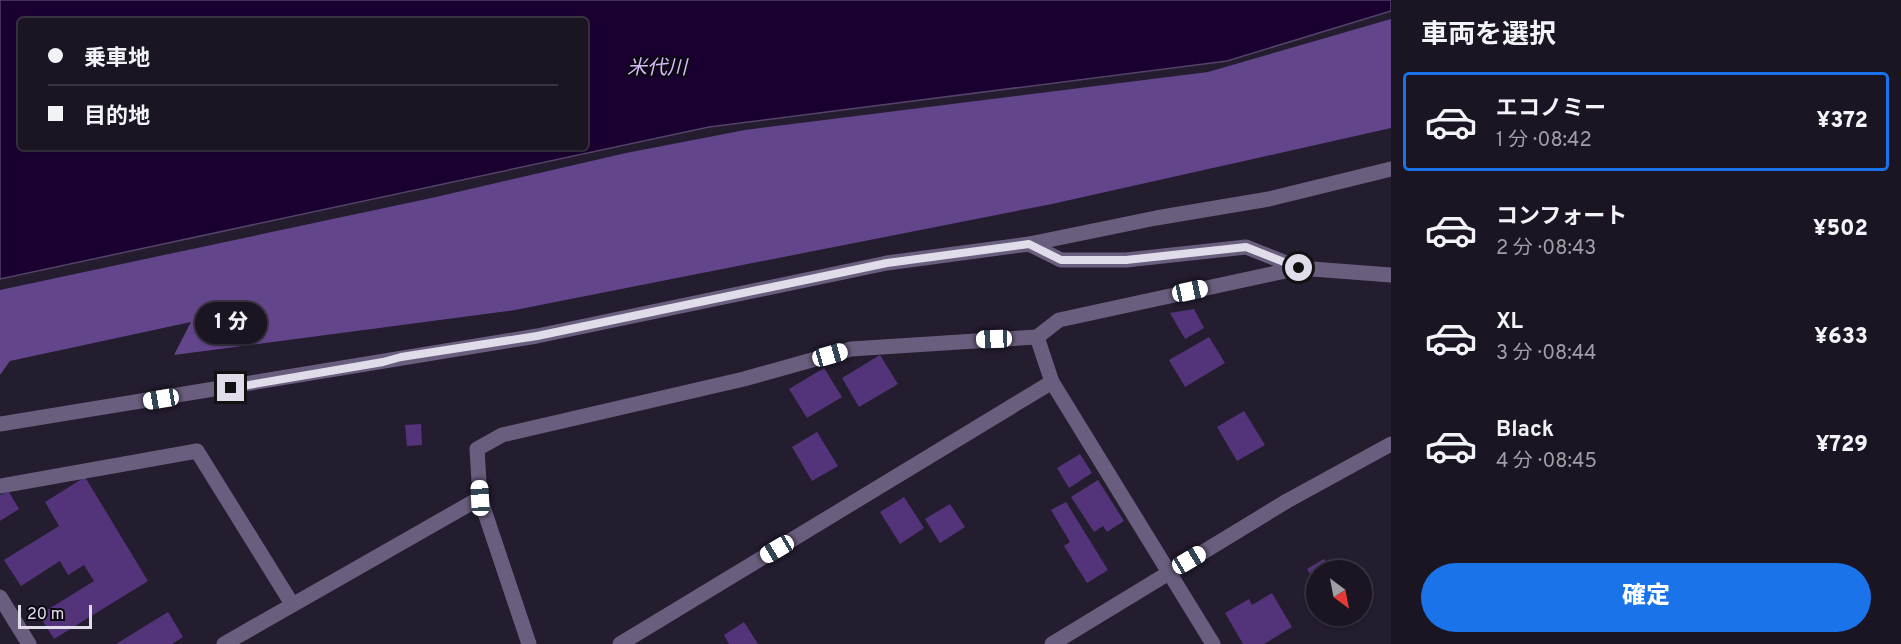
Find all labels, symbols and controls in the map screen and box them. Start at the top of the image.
text: 車両を選択 [1421,19,1556,53]
text: 乗車地 [84,46,150,73]
water label: 米代川 [627,56,689,82]
icon: car [1424,95,1478,149]
text: エコノミー [1496,96,1606,123]
text: 目的地 [84,104,150,131]
text: ¥372 [1817,108,1868,135]
text: 1 分 · 08:42 [1496,128,1592,154]
icon: car [1424,203,1478,257]
text: コンフォート [1496,204,1627,231]
text: ¥502 [1813,216,1868,243]
text: 2 分 · 08:43 [1496,236,1596,262]
route start [1285,254,1312,281]
car [1171,278,1209,304]
callout: 1 分 [195,301,267,343]
text: XL [1496,309,1523,336]
text: 1 分 [214,310,248,336]
icon: car [1424,311,1478,365]
text: ¥633 [1814,324,1868,351]
car [976,329,1012,349]
car [810,341,850,369]
text: 3 分 · 08:44 [1496,341,1597,367]
route end [217,374,244,401]
car [142,387,180,411]
text: Black [1496,417,1554,444]
icon: car [1424,419,1478,473]
text: ¥729 [1816,432,1868,459]
text: 4 分 · 08:45 [1496,449,1597,475]
car [470,480,490,516]
car [757,532,797,566]
car [1169,543,1209,577]
north arrow [1306,560,1372,626]
map controls [1306,560,1372,626]
button: 確定 [1421,563,1871,632]
scale bar [18,602,92,630]
text: 20 m [27,605,64,625]

